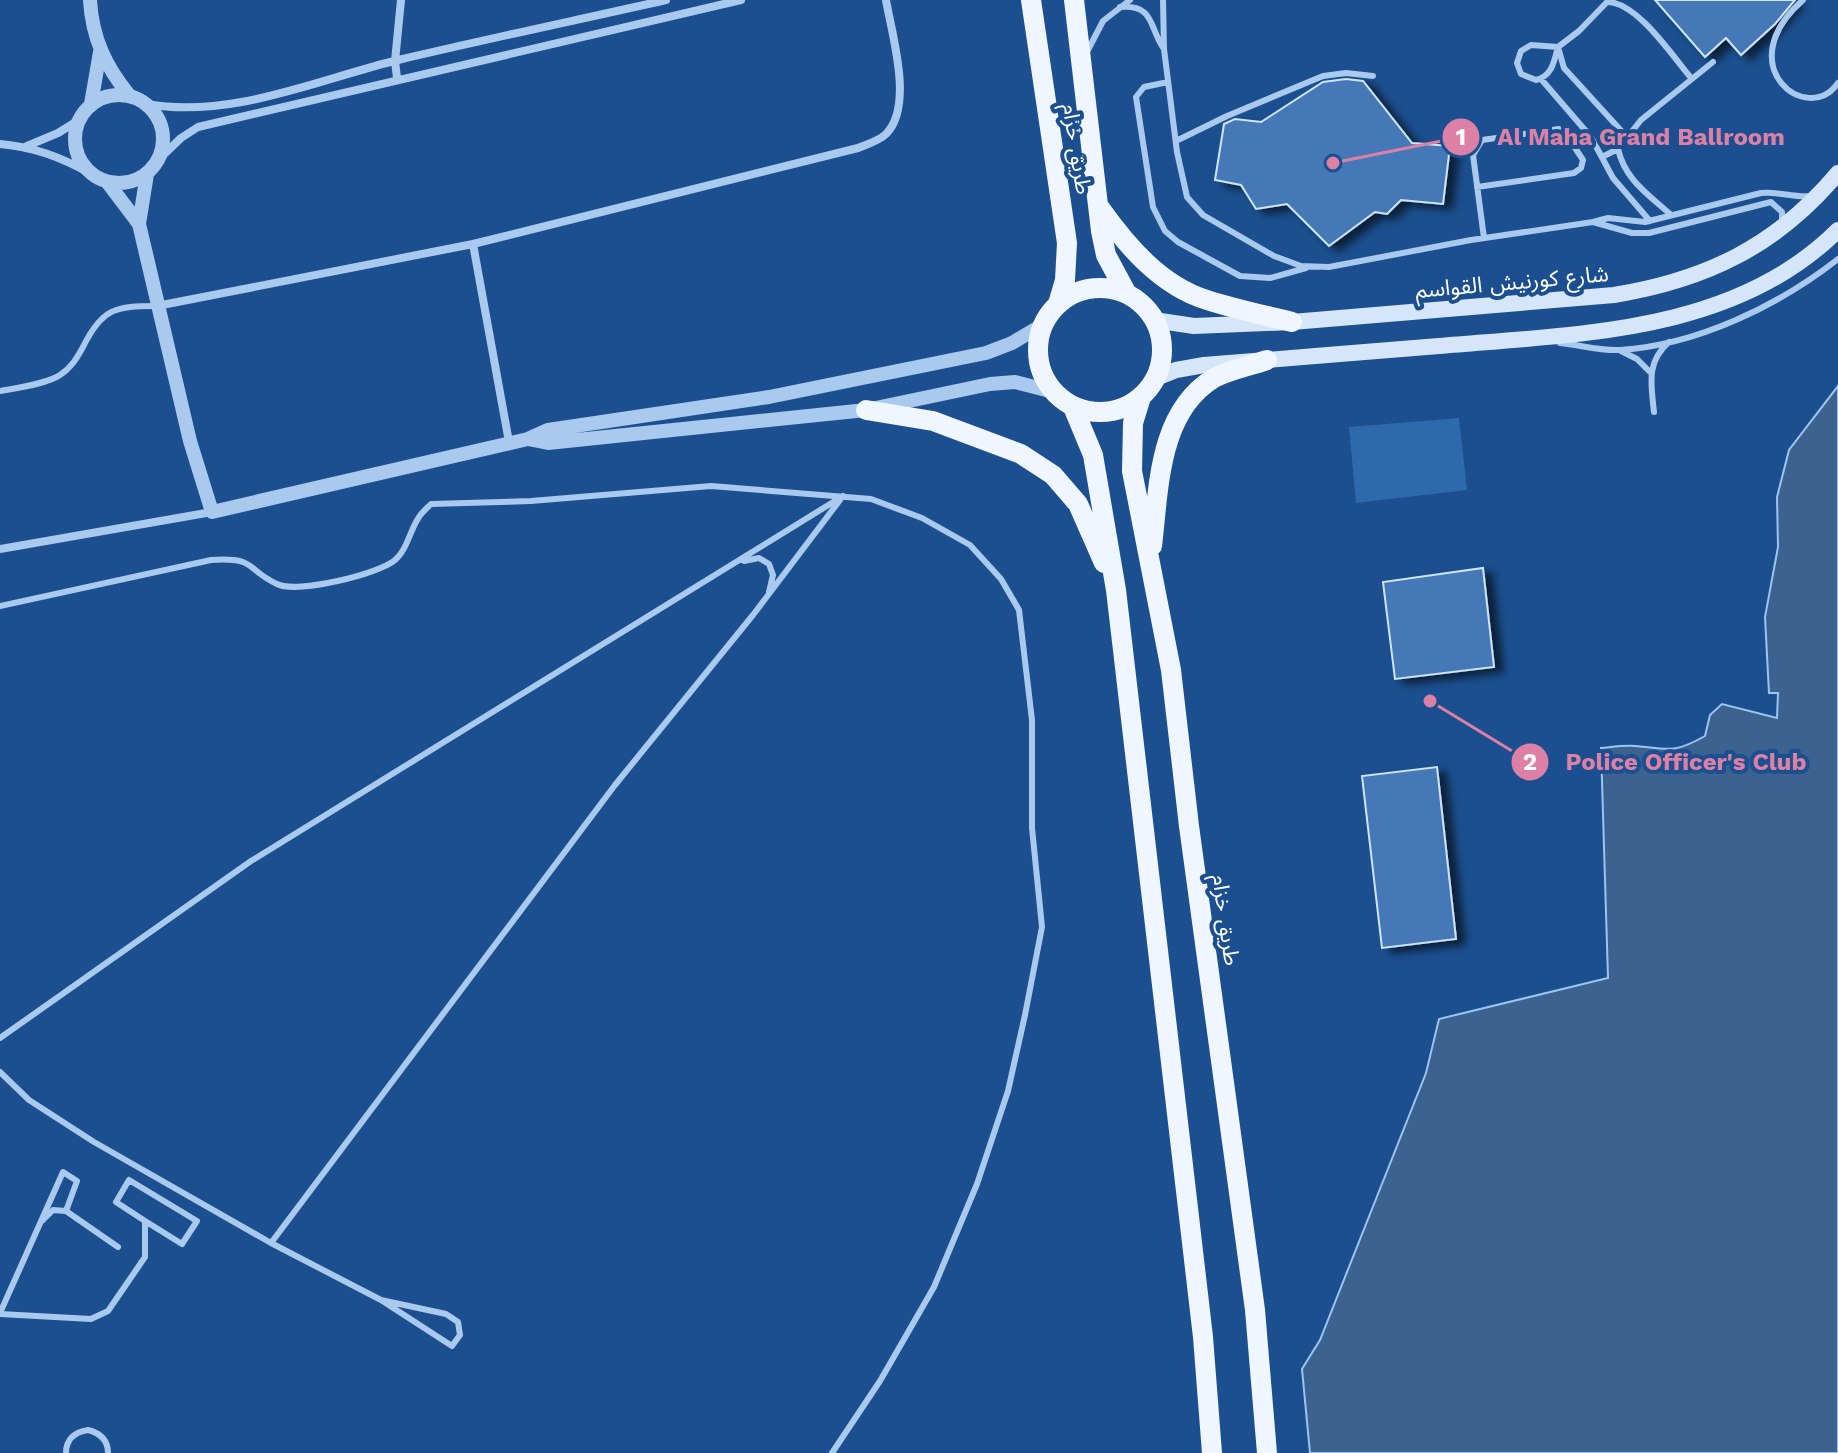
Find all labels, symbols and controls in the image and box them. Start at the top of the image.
street label: طريق خزام [1054,102,1097,197]
callout: Al Maha Grand Ballroom [1441,113,1801,161]
text: 1 [1456,123,1466,151]
text: Al Maha Grand Ballroom [1497,123,1785,151]
street label: شارع كورنيش القواسم [1414,261,1610,307]
callout: Police Officer's Club [1510,738,1823,786]
text: 2 [1523,748,1537,776]
text: Police Officer's Club [1566,748,1806,776]
street label: طريق خزام [1203,873,1245,968]

